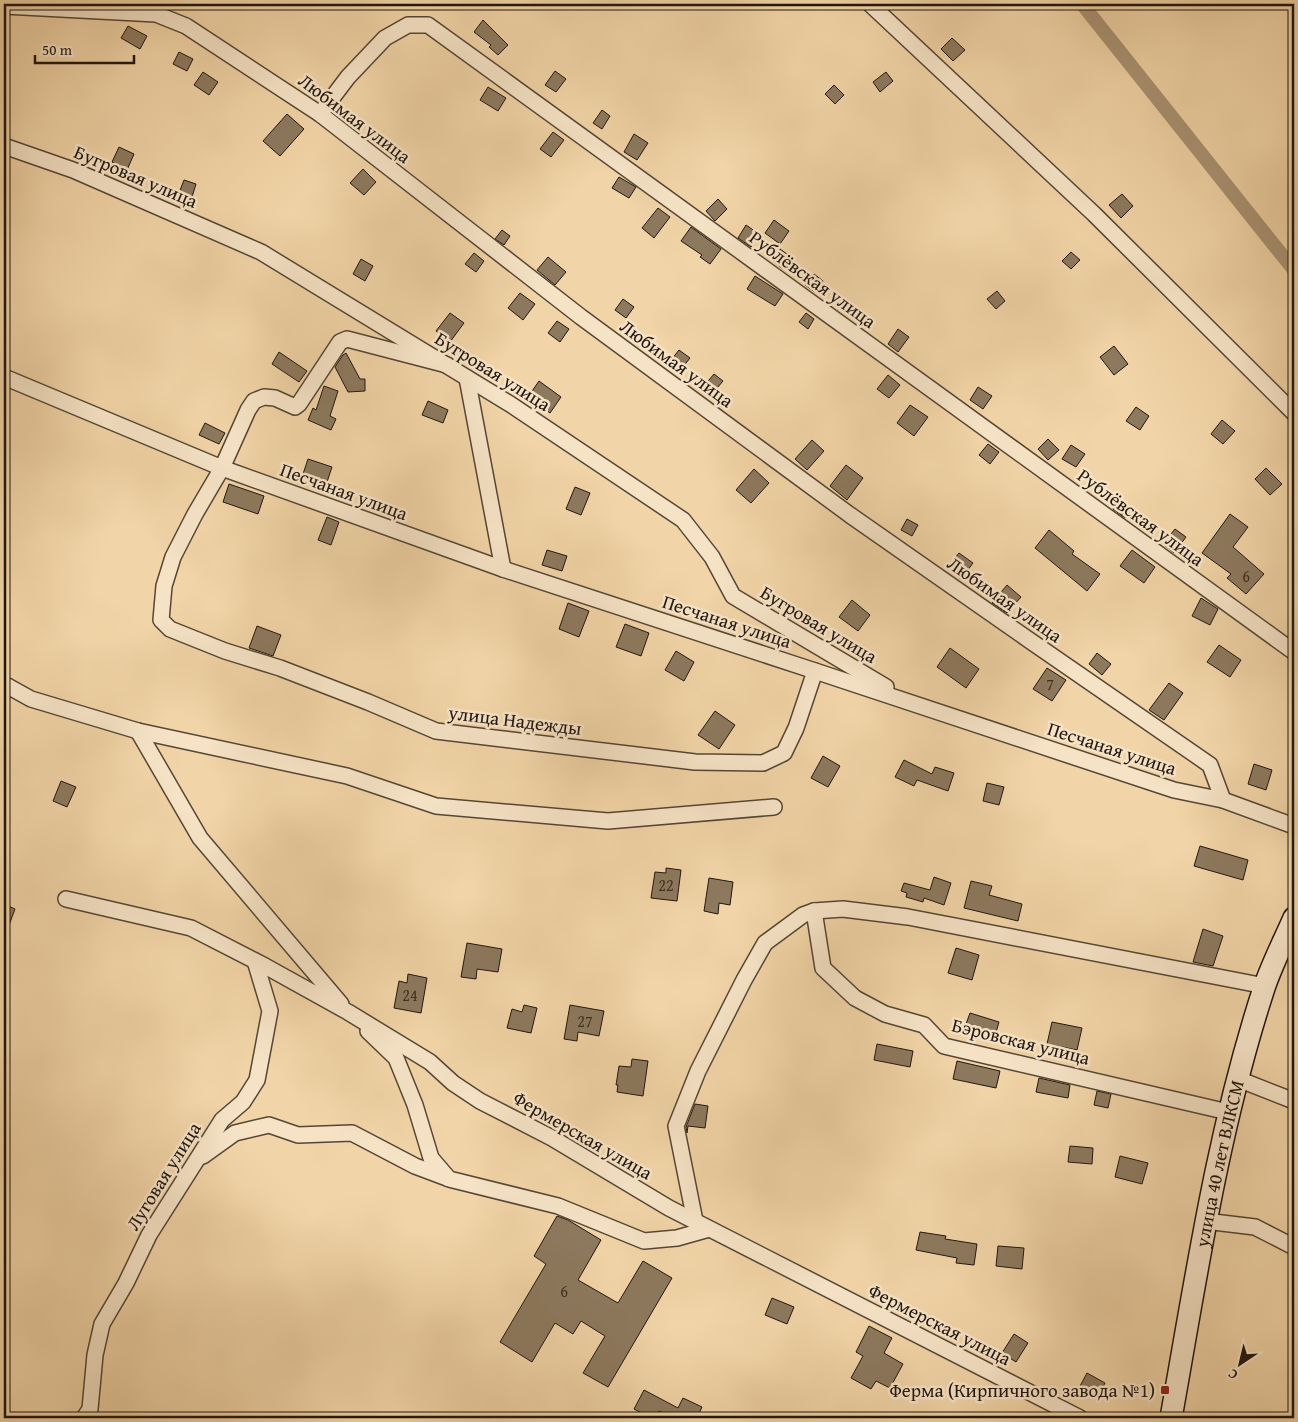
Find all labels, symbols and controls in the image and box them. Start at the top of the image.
scale bar [35,32,134,64]
text: 50 m [42,39,73,60]
street label: Любимая улица [293,66,417,170]
street label: Бугровая улица [70,137,202,215]
street label: Рублёвская улица [744,223,882,335]
street label: Любимая улица [614,312,740,414]
street label: Бугровая улица [430,324,556,418]
street label: Песчаная улица [276,455,412,527]
street label: Рублёвская улица [1072,461,1210,573]
street label: Любимая улица [942,549,1068,649]
house number: 6 [1242,564,1250,588]
street label: Бугровая улица [755,578,883,670]
street label: Песчаная улица [659,587,795,655]
house number: 7 [1046,672,1054,696]
street label: улица Надежды [446,698,583,742]
street label: Песчаная улица [1044,714,1180,782]
house number: 22 [658,873,674,897]
house number: 24 [402,983,418,1007]
house number: 27 [577,1009,593,1033]
street label: Бэровская улица [949,1010,1093,1072]
street label: улица 40 лет ВЛКСМ [1187,1077,1251,1250]
street label: Фермерская улица [508,1084,658,1186]
street label: Луговая улица [119,1116,207,1236]
street label: Фермерская улица [864,1276,1016,1372]
house number: 6 [560,1279,568,1303]
north arrow [1216,1340,1266,1390]
text: С [1223,1364,1242,1385]
place label: Ферма (Кирпичного завода №1) [890,1376,1155,1404]
marker: Ферма (Кирпичного завода №1) [1159,1384,1171,1396]

